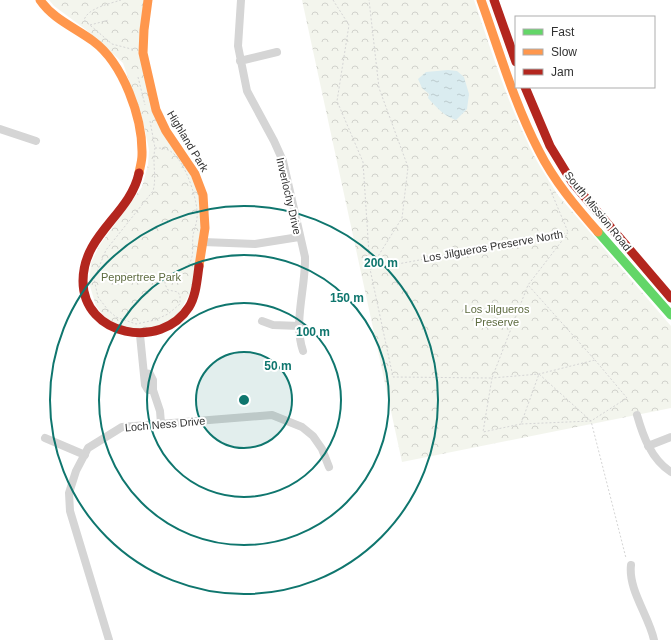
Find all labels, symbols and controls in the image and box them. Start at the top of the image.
legend [515,16,655,88]
text: Fast [551,25,575,39]
text: Slow [551,45,577,59]
text: Jam [551,65,574,79]
street label: Highland Park [165,108,211,174]
street label: Inverlochy Drive [274,156,304,236]
street label: South Mission Road [562,169,634,253]
street label: Los Jilgueros Preserve North [422,228,564,264]
text: 200 m [364,256,398,270]
park label: Peppertree Park [101,271,182,283]
text: 150 m [330,291,364,305]
park label: Los Jilgueros Preserve [465,303,530,328]
text: 100 m [296,325,330,339]
text: 50 m [264,359,292,373]
centre of rings [237,393,251,407]
street label: Loch Ness Drive [124,415,206,433]

